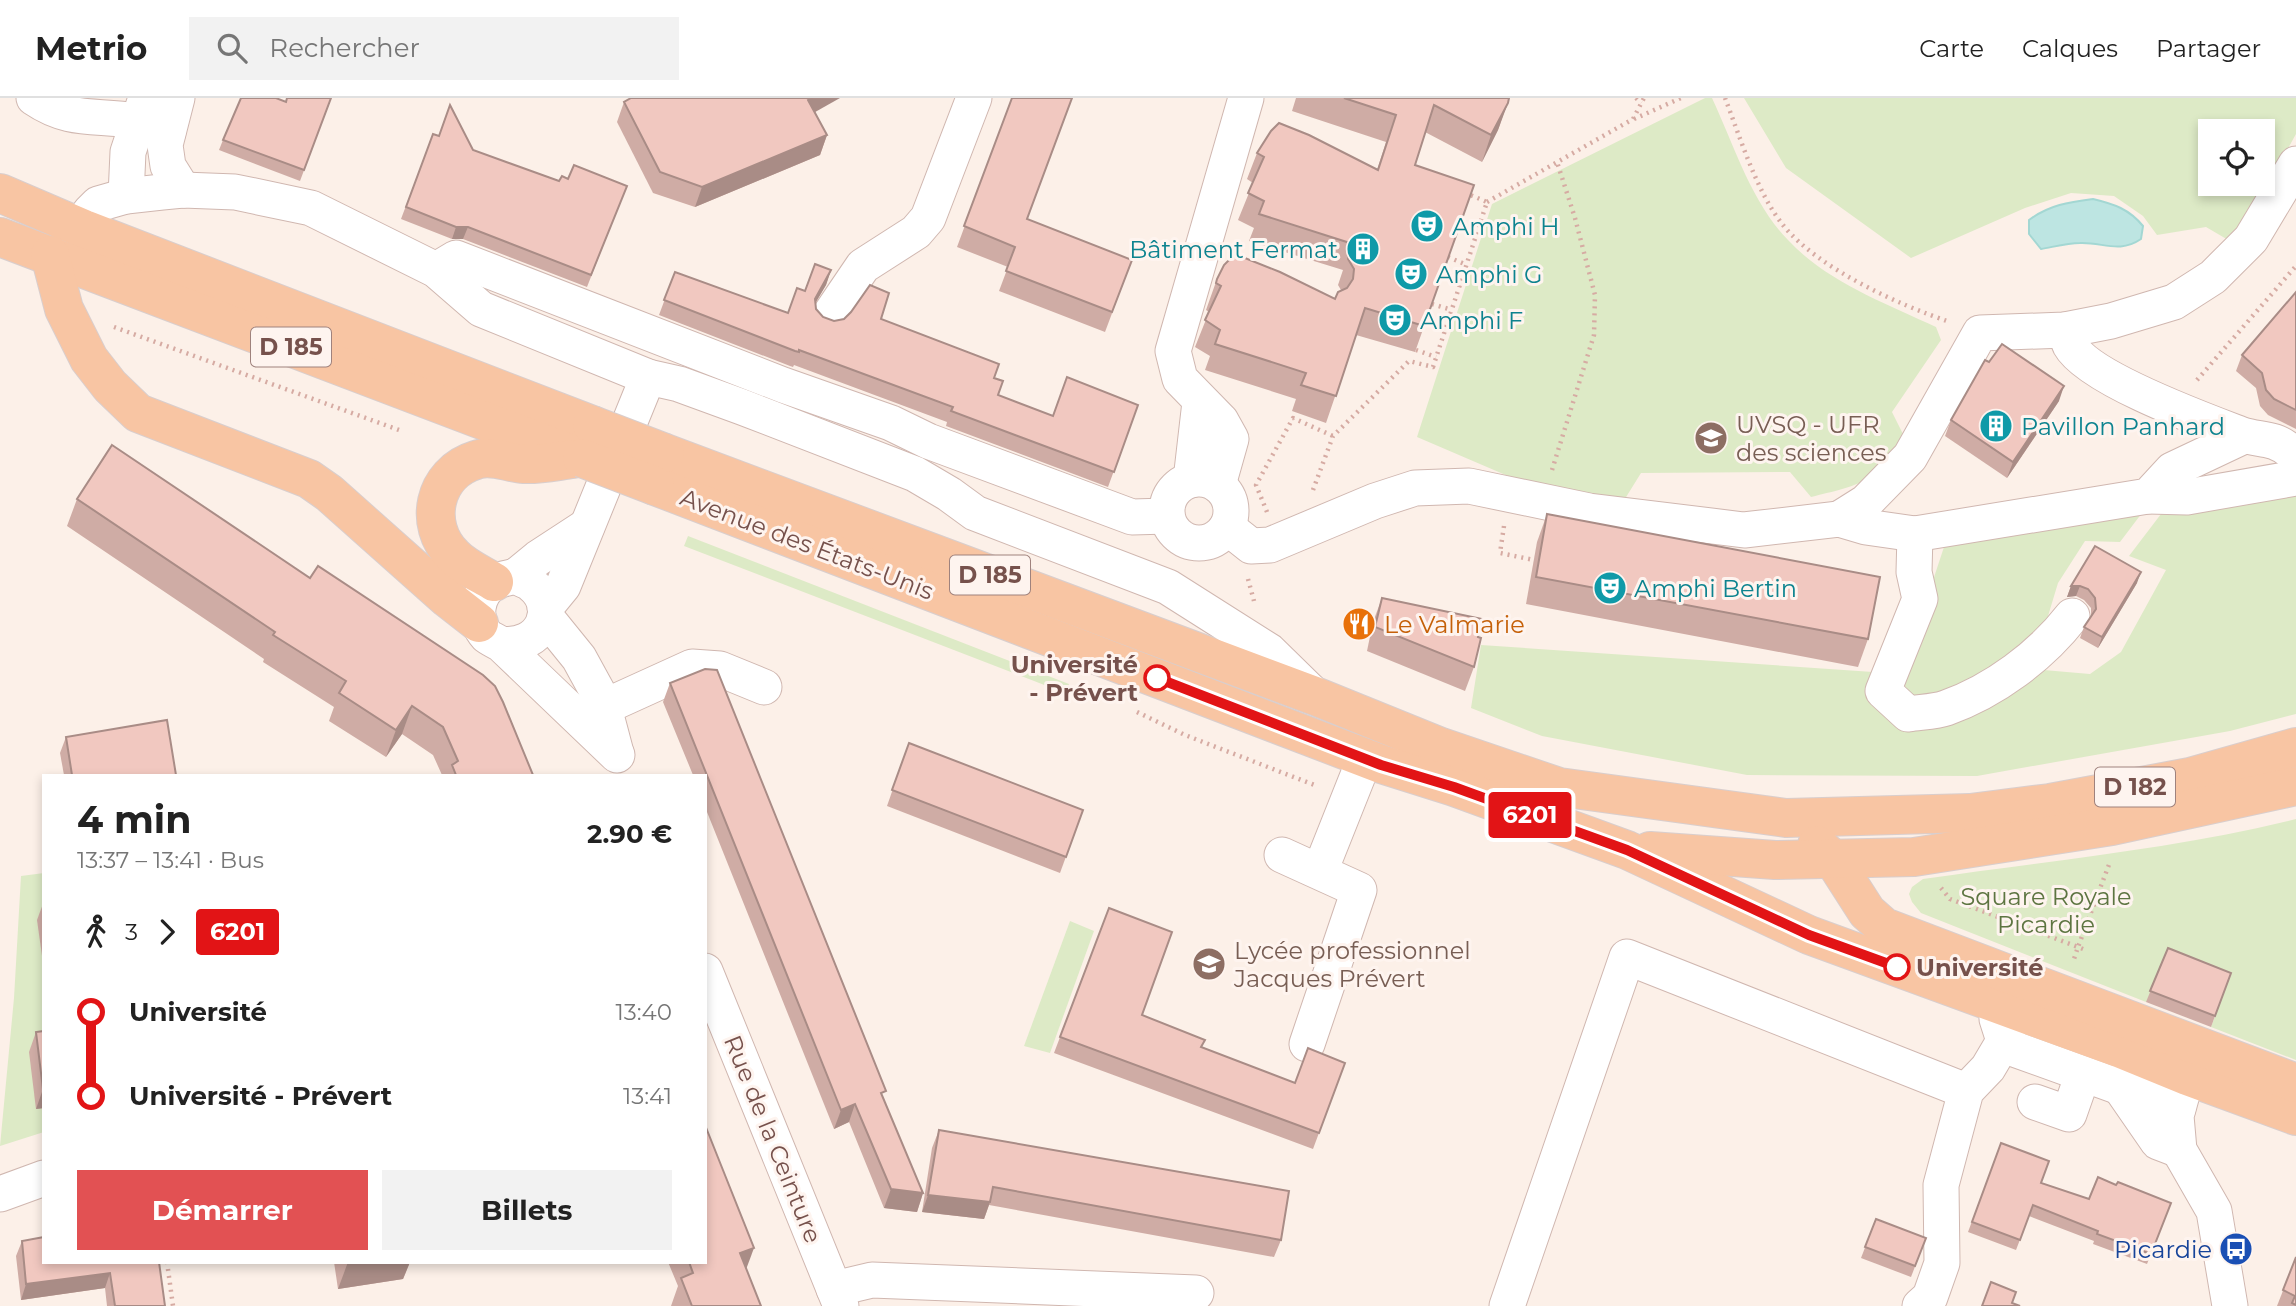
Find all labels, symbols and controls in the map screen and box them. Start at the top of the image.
search box [189,17,679,80]
text: Metrio [35,28,147,68]
icon: search [213,29,251,67]
text: Rechercher [269,32,420,64]
text: Carte [1919,34,1984,63]
text: Calques [2022,34,2118,63]
text: Partager [2156,34,2261,63]
map controls [2198,119,2275,196]
button: locate [2198,119,2275,196]
theatre icon: Amphi H [1408,207,1446,245]
place label: Amphi H [1452,212,1559,241]
building icon: Bâtiment Fermat [1344,230,1382,268]
place label: Bâtiment Fermat [1129,235,1338,264]
theatre icon: Amphi G [1392,255,1430,293]
place label: Amphi G [1436,260,1542,289]
theatre icon: Amphi F [1376,301,1414,339]
place label: Amphi F [1420,306,1523,335]
road number: D 185 [251,328,331,366]
building icon: Pavillon Panhard [1977,407,2015,445]
place label: UVSQ - UFR des sciences [1736,410,1887,467]
place label: Pavillon Panhard [2021,412,2225,441]
school or university icon: UVSQ - UFR des sciences [1692,419,1730,457]
street label: Avenue des États-Unis [676,482,938,606]
road number: D 185 [950,555,1030,594]
theatre icon: Amphi Bertin [1591,569,1629,607]
place label: Amphi Bertin [1634,574,1797,603]
restaurant icon: Le Valmarie [1340,605,1378,643]
place label: Le Valmarie [1384,610,1525,639]
place label: Université - Prévert [1011,650,1139,707]
marker: Université - Prévert [1144,665,1170,691]
road number: D 182 [2095,768,2175,806]
line badge: 6201 [1481,792,1579,838]
text: 4 min [77,796,192,843]
text: 6201 [1502,800,1558,829]
text: 2.90 € [587,818,672,850]
text: 13:37 – 13:41 · Bus [77,846,264,874]
park label: Square Royale Picardie [1960,882,2132,939]
icon: walk [77,913,115,951]
icon: forward [148,913,186,951]
text: 6201 [210,917,265,946]
text: 3 [125,918,138,946]
place label: Lycée professionnel Jacques Prévert [1233,936,1471,993]
school or university icon: Lycée professionnel Jacques Prévert [1190,945,1228,983]
place label: Université [1916,953,2043,982]
marker: Université [1884,954,1910,980]
text: Université [129,996,267,1028]
text: 13:40 [615,998,672,1026]
street label: Rue de la Ceinture [718,1031,828,1247]
text: Université - Prévert [129,1080,392,1112]
text: 13:41 [623,1082,672,1110]
button: Démarrer [77,1170,368,1250]
button: Billets [382,1170,672,1250]
bus stop icon: Picardie [2217,1230,2255,1268]
place label: Picardie [2114,1235,2212,1264]

